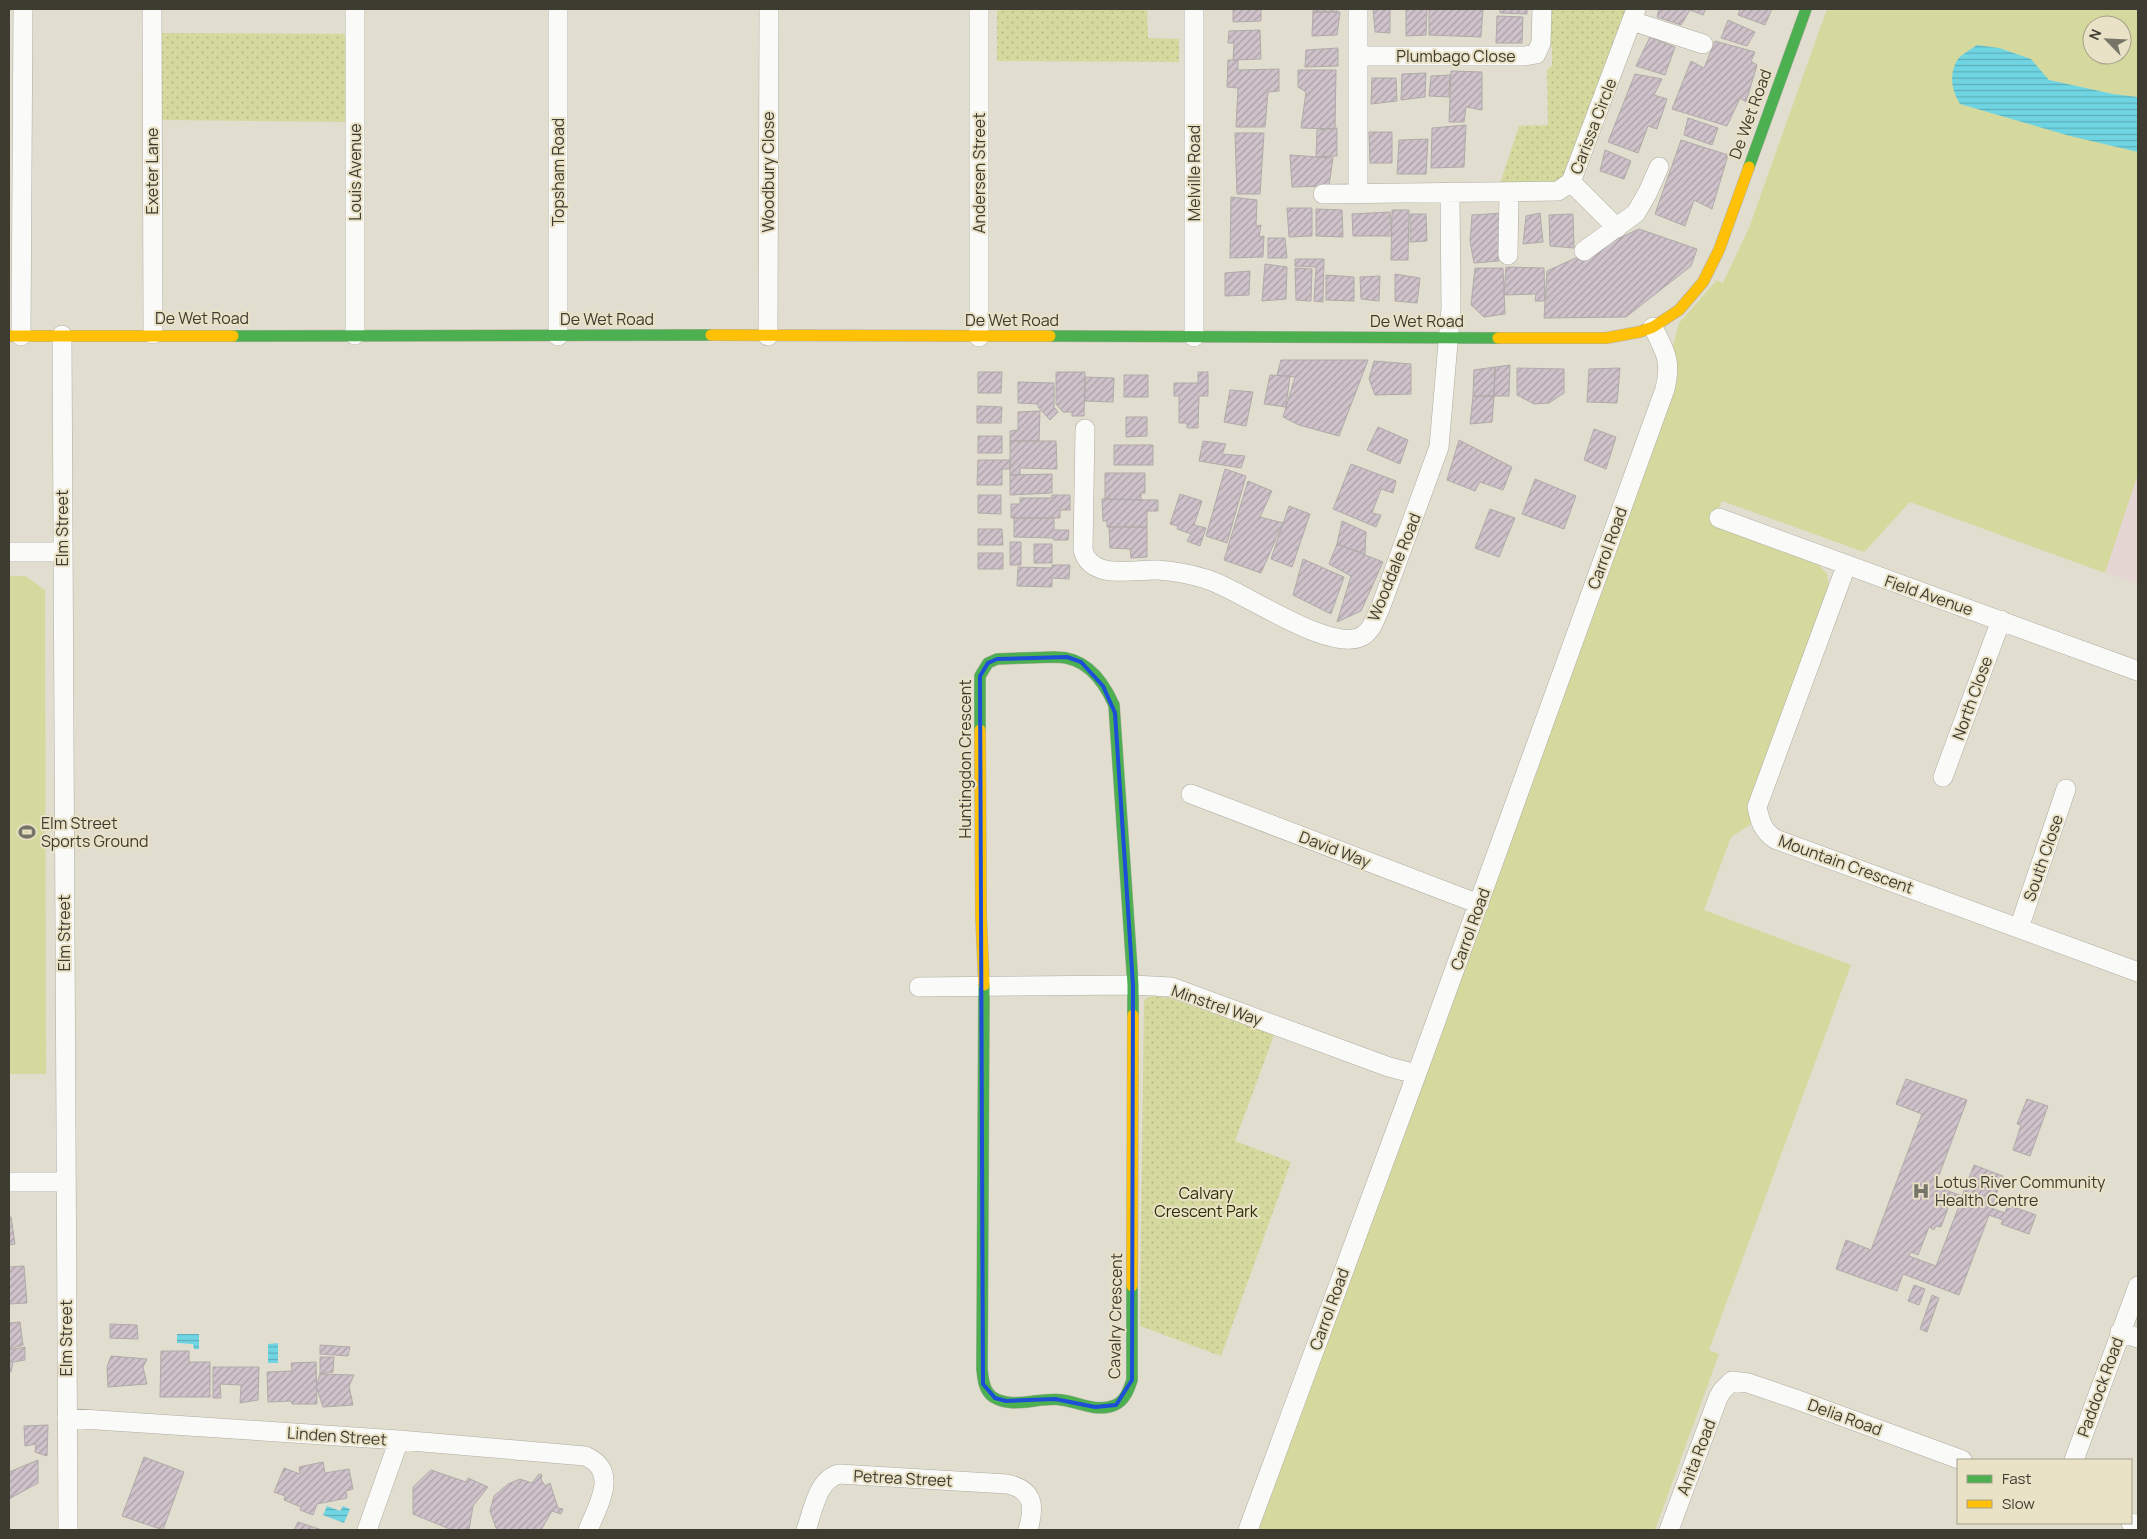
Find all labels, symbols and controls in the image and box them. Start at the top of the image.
north arrow [2082,15,2132,65]
text: N [2084,26,2105,43]
street label: Plumbago Close [1396,45,1516,67]
street label: De Wet Road [1724,66,1776,162]
street label: Carissa Circle [1565,75,1621,177]
street label: Woodbury Close [757,111,779,233]
street label: Andersen Street [968,112,990,234]
street label: Topsham Road [547,118,569,226]
street label: Louis Avenue [344,123,366,221]
street label: Melville Road [1183,125,1205,221]
street label: Exeter Lane [141,128,163,214]
street label: De Wet Road [155,307,249,329]
street label: De Wet Road [560,308,654,330]
street label: De Wet Road [965,309,1059,331]
street label: De Wet Road [1370,310,1464,332]
street label: Elm Street [51,490,73,566]
street label: Carrol Road [1582,504,1632,592]
street label: Wooddale Road [1362,510,1426,624]
street label: Field Avenue [1882,570,1976,620]
street label: North Close [1947,653,1997,743]
street label: Huntingdon Crescent [954,679,976,839]
place label: Elm Street Sports Ground [41,812,148,852]
street label: South Close [2018,812,2068,904]
sports icon: Elm Street Sports Ground [17,822,37,842]
street label: David Way [1296,825,1374,873]
street label: Mountain Crescent [1775,829,1917,899]
street label: Carrol Road [1445,885,1495,973]
street label: Elm Street [53,895,75,971]
street label: Minstrel Way [1169,979,1266,1031]
place label: Lotus River Community Health Centre [1935,1171,2106,1211]
hospital icon: Lotus River Community Health Centre [1911,1181,1931,1201]
park label: Calvary Crescent Park [1154,1182,1259,1222]
street label: Cavalry Crescent [1103,1253,1127,1379]
street label: Carrol Road [1304,1265,1354,1353]
street label: Elm Street [55,1300,77,1376]
street label: Paddock Road [2072,1334,2128,1440]
street label: Delia Road [1805,1393,1885,1441]
street label: Anita Road [1671,1416,1721,1498]
street label: Linden Street [287,1422,387,1450]
legend [1957,1459,2132,1524]
street label: Petrea Street [853,1464,953,1492]
text: Fast [2002,1468,2031,1489]
text: Slow [2002,1493,2035,1514]

